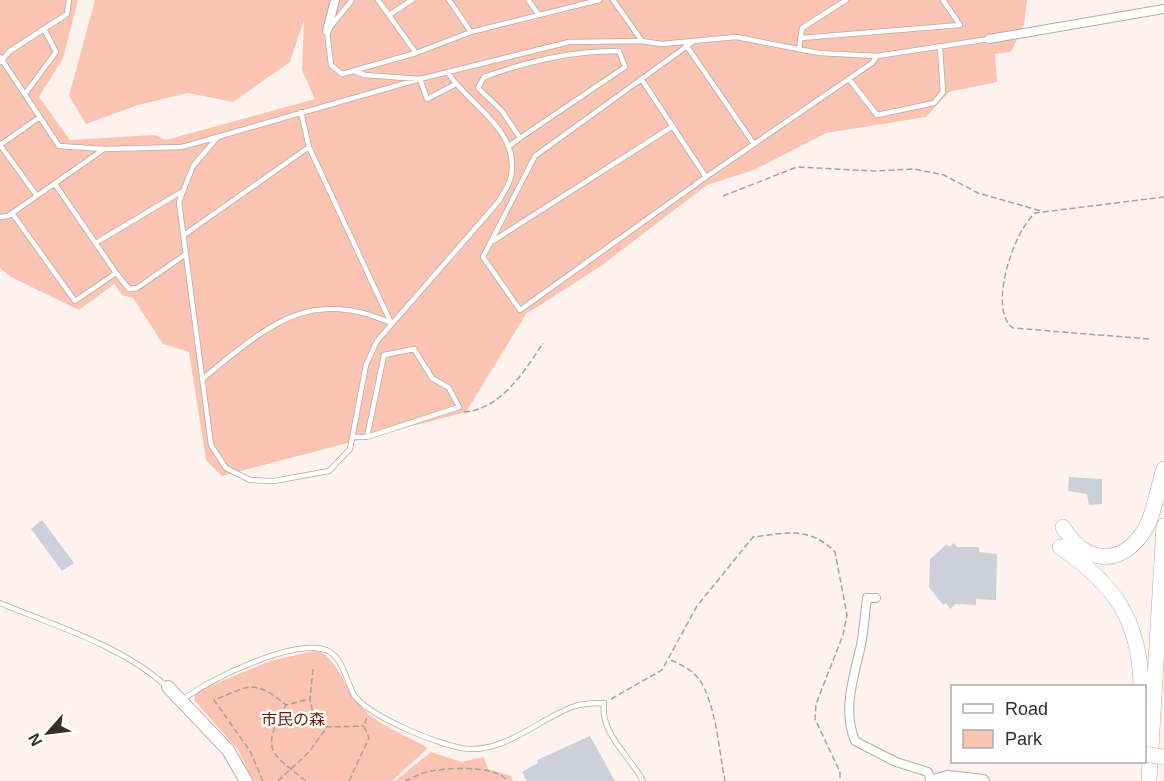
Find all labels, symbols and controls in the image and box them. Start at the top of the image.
legend [951,685,1146,763]
text: Road [1005,699,1048,719]
north arrow [18,703,78,763]
park label: 市民の森 [261,711,325,728]
text: Park [1005,729,1043,749]
text: N [25,731,45,749]

